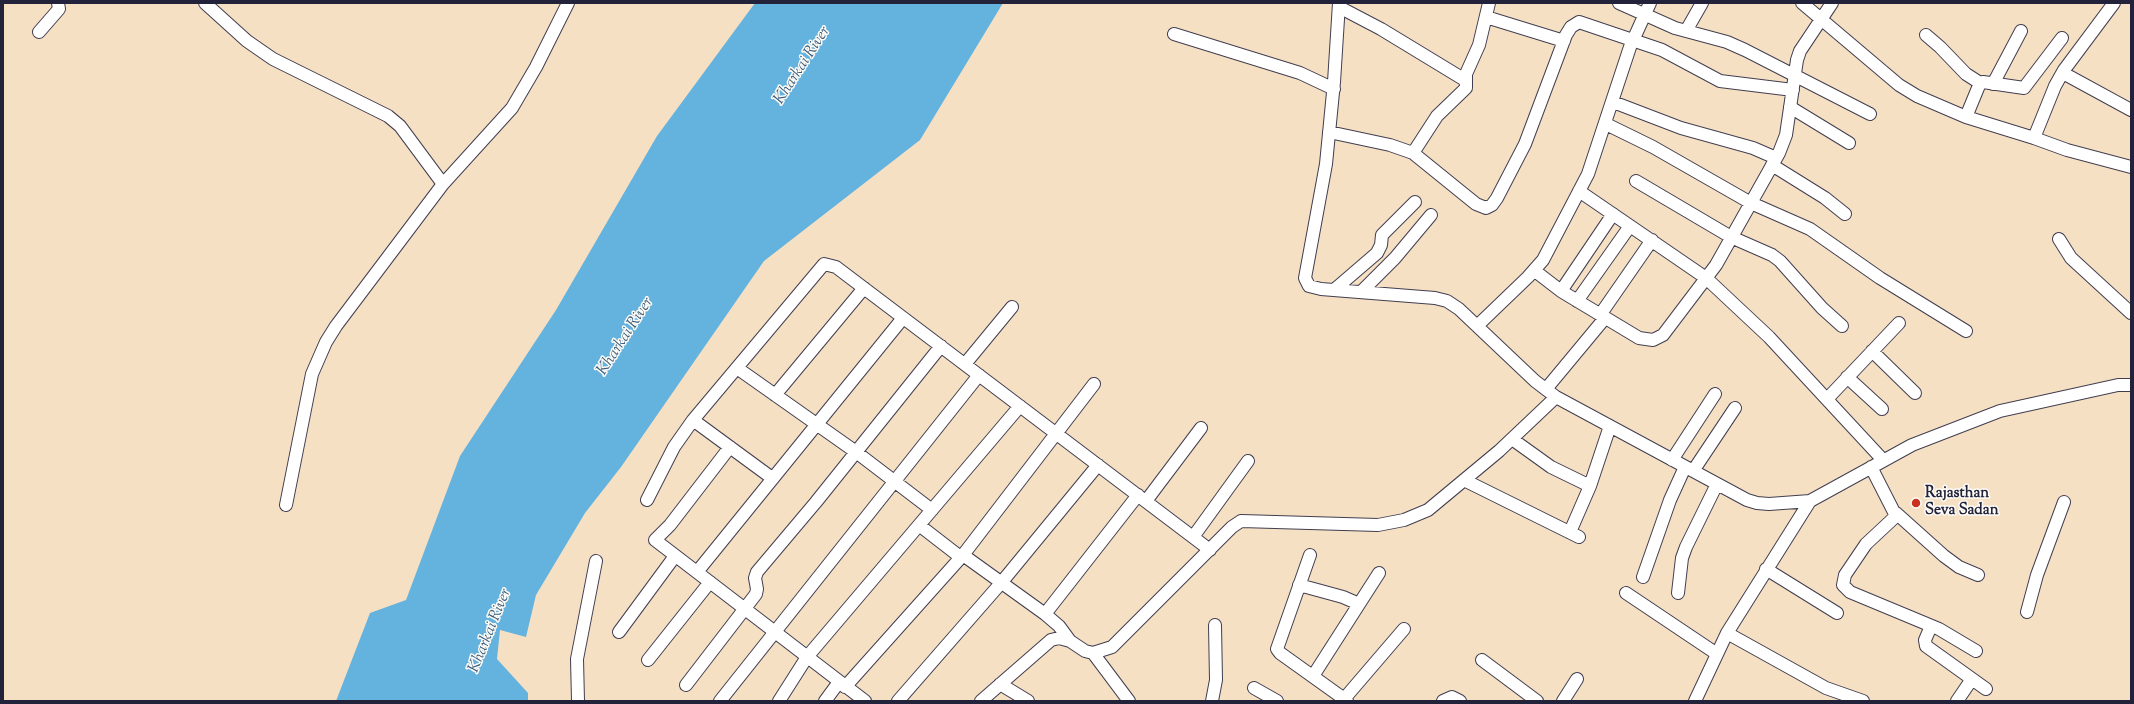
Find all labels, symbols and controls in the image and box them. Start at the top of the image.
water label: Kharkai River [771,23,835,109]
water label: Kharkai River [594,294,658,380]
place label: Rajasthan Seva Sadan [1925,485,1999,520]
marker: Rajasthan Seva Sadan [1910,497,1922,509]
water label: Kharkai River [465,586,517,676]

